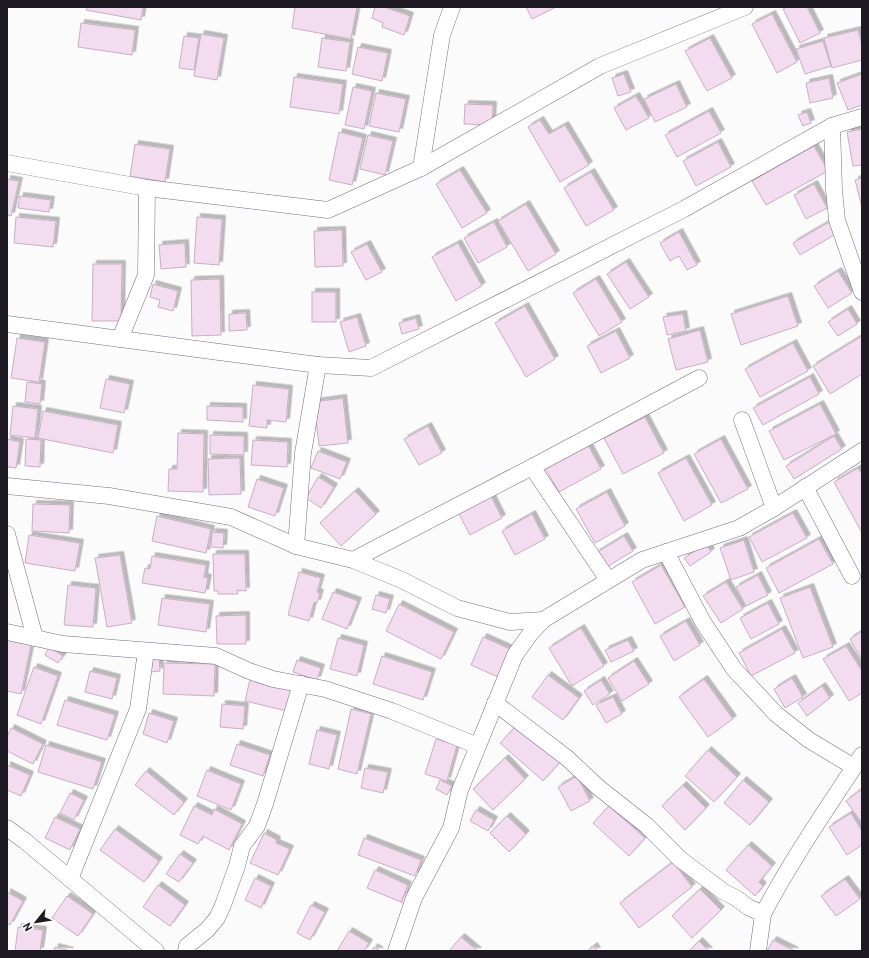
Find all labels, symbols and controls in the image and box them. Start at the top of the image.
north arrow [16,902,56,942]
text: N [19,921,34,934]

